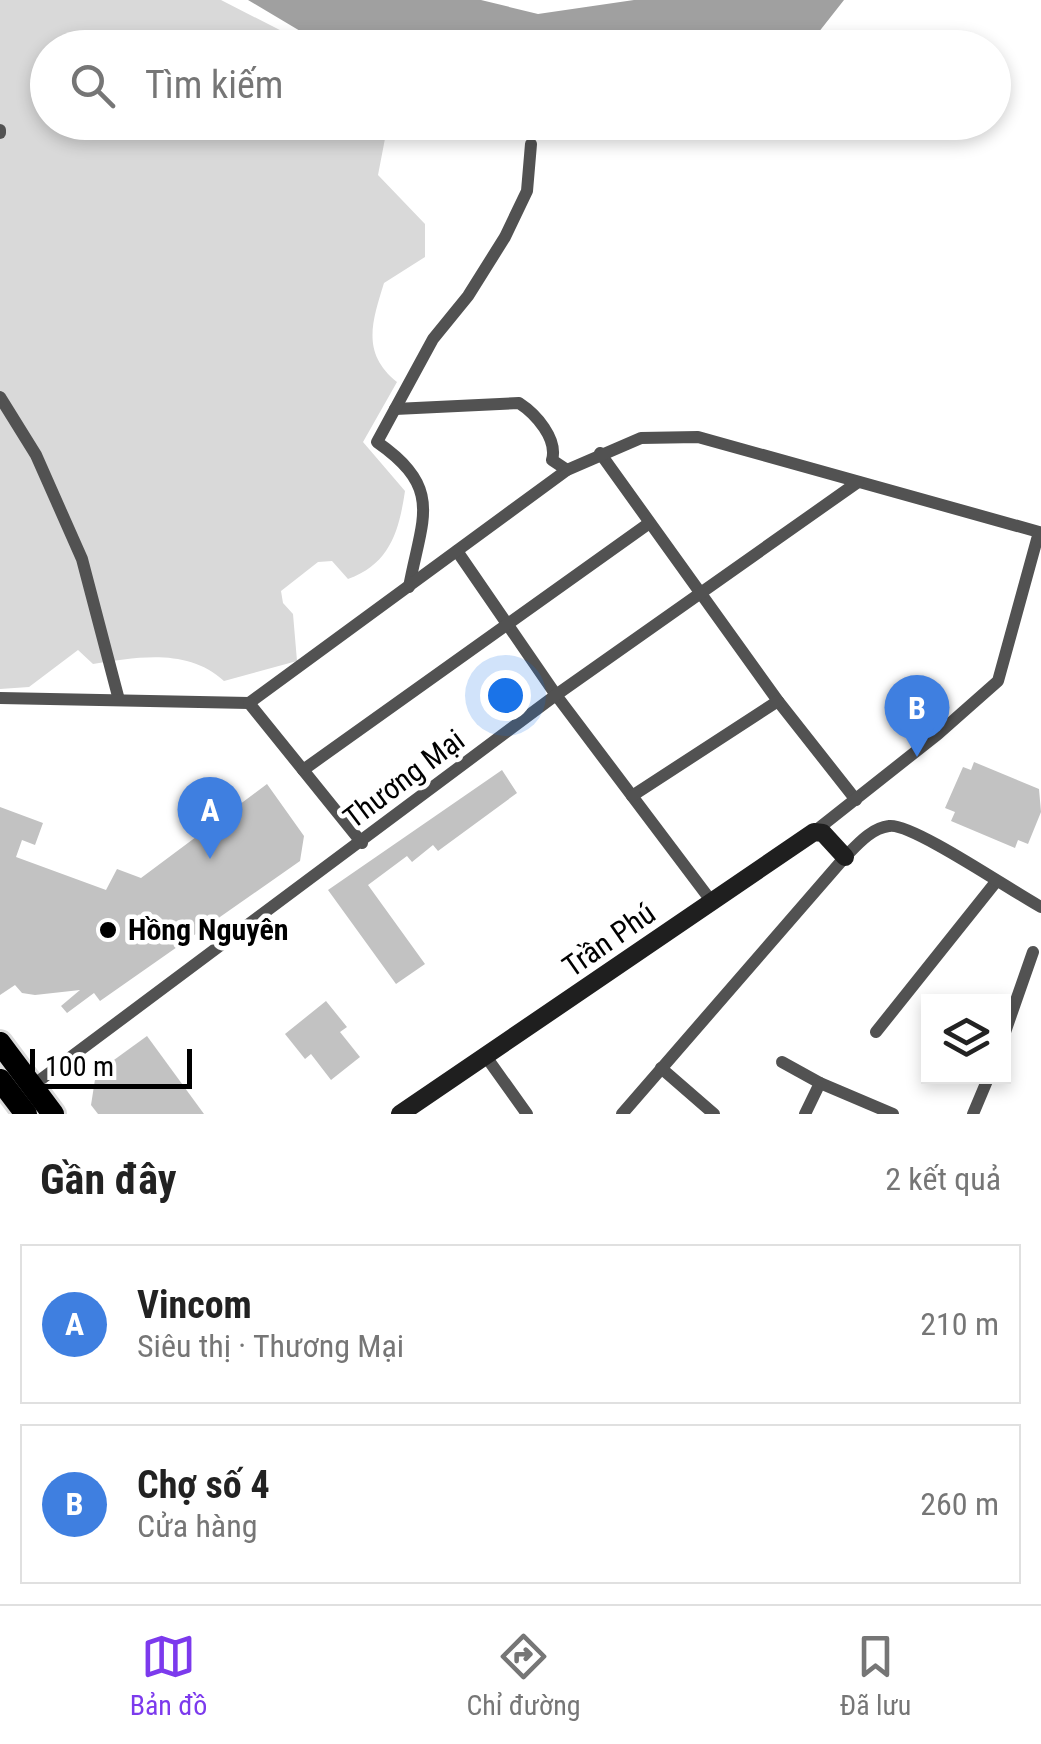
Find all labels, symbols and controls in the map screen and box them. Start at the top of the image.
search box [30,30,1011,140]
icon: search [65,58,120,113]
text: Tìm kiếm [145,63,283,107]
your location [480,670,531,721]
pin: B [884,674,950,757]
street label: Thương Mại [337,722,471,835]
pin: A [178,776,242,859]
street label: Trần Phú [556,895,662,984]
place label: Hồng Nguyên [128,912,289,947]
marker: Hồng Nguyên [97,919,119,941]
map controls [921,994,1011,1084]
button: layers [921,994,1011,1084]
scale bar [30,1044,192,1088]
text: 100 m [45,1050,114,1083]
text: Gần đây [40,1155,177,1204]
text: 2 kết quả [885,1160,1001,1198]
text: Vincom [137,1283,252,1327]
text: A [65,1305,84,1343]
text: 210 m [920,1305,999,1343]
text: Siêu thị · Thương Mại [137,1327,404,1365]
text: Chợ số 4 [137,1463,270,1507]
text: B [66,1485,83,1523]
text: 260 m [920,1485,999,1523]
text: Cửa hàng [137,1507,257,1545]
tab: Bản đồ [130,1629,207,1722]
tab: Chỉ đường [466,1629,581,1722]
tab: Đã lưu [840,1629,911,1722]

